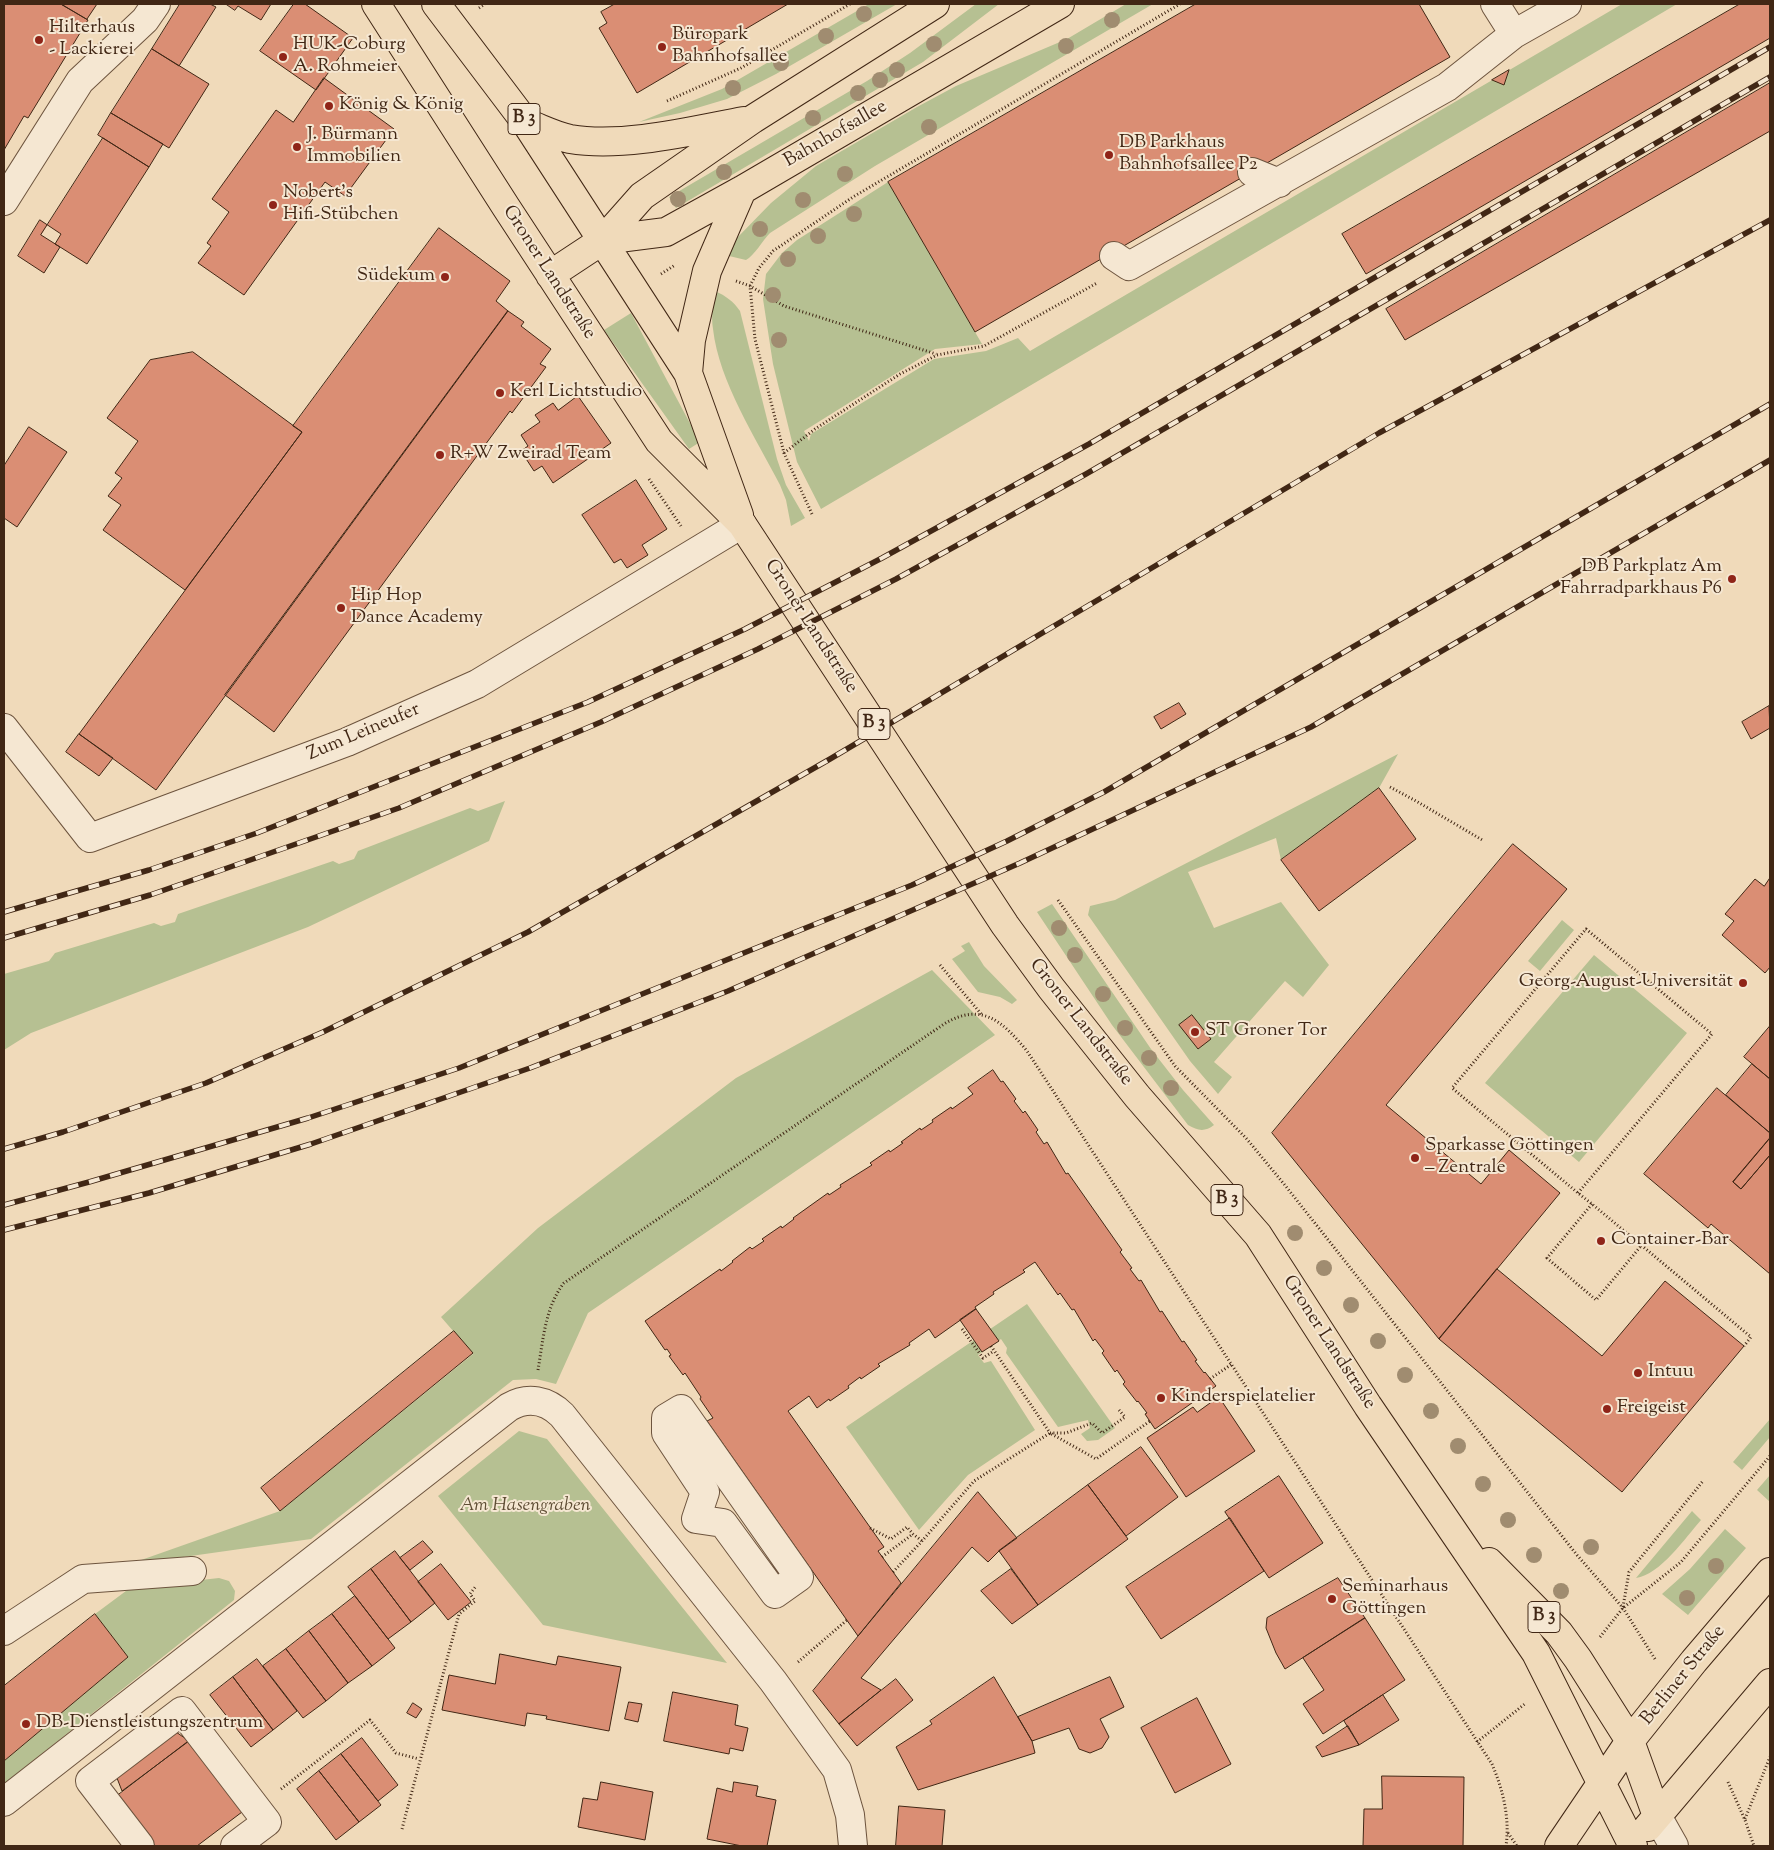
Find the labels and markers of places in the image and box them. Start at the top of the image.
place label: Hilterhaus - Lackierei [49,18,135,62]
place label: Büropark Bahnhofsallee [672,25,787,69]
marker: Hilterhaus - Lackierei [33,34,45,46]
place label: HUK-Coburg A. Rohmeier [293,35,406,79]
marker: Büropark Bahnhofsallee [656,41,668,53]
marker: HUK-Coburg A. Rohmeier [277,51,289,63]
place label: König & König [339,95,463,117]
marker: König & König [323,100,335,112]
place label: J. Bürmann Immobilien [307,125,401,169]
place label: DB Parkhaus Bahnhofsallee P2 [1119,133,1258,177]
marker: J. Bürmann Immobilien [291,141,303,153]
marker: DB Parkhaus Bahnhofsallee P2 [1103,149,1115,161]
place label: Nobert's Hifi-Stübchen [283,183,399,227]
marker: Nobert's Hifi-Stübchen [267,199,279,211]
place label: Südekum [357,266,435,288]
marker: Südekum [439,271,451,283]
place label: Kerl Lichtstudio [510,382,642,404]
marker: Kerl Lichtstudio [494,387,506,399]
place label: R+W Zweirad Team [450,444,611,466]
marker: R+W Zweirad Team [434,449,446,461]
place label: DB Parkplatz Am Fahrradparkhaus P6 [1560,557,1722,601]
marker: DB Parkplatz Am Fahrradparkhaus P6 [1726,573,1738,585]
place label: Hip Hop Dance Academy [351,586,483,630]
marker: Hip Hop Dance Academy [335,602,347,614]
place label: Georg-August-Universität [1519,972,1733,994]
marker: Georg-August-Universität [1737,977,1749,989]
place label: ST Groner Tor [1205,1021,1327,1043]
marker: ST Groner Tor [1189,1026,1201,1038]
place label: Sparkasse Göttingen – Zentrale [1425,1136,1594,1180]
marker: Sparkasse Göttingen – Zentrale [1409,1152,1421,1164]
place label: Container-Bar [1611,1230,1729,1252]
marker: Container-Bar [1595,1235,1607,1247]
place label: Intuu [1648,1362,1694,1384]
marker: Intuu [1632,1367,1644,1379]
place label: Kinderspielatelier [1171,1387,1315,1409]
marker: Kinderspielatelier [1155,1392,1167,1404]
place label: Freigeist [1617,1398,1686,1420]
marker: Freigeist [1601,1403,1613,1415]
place label: Seminarhaus Göttingen [1342,1577,1448,1621]
marker: Seminarhaus Göttingen [1326,1593,1338,1605]
place label: DB-Dienstleistungszentrum [36,1713,263,1735]
marker: DB-Dienstleistungszentrum [20,1718,32,1730]

